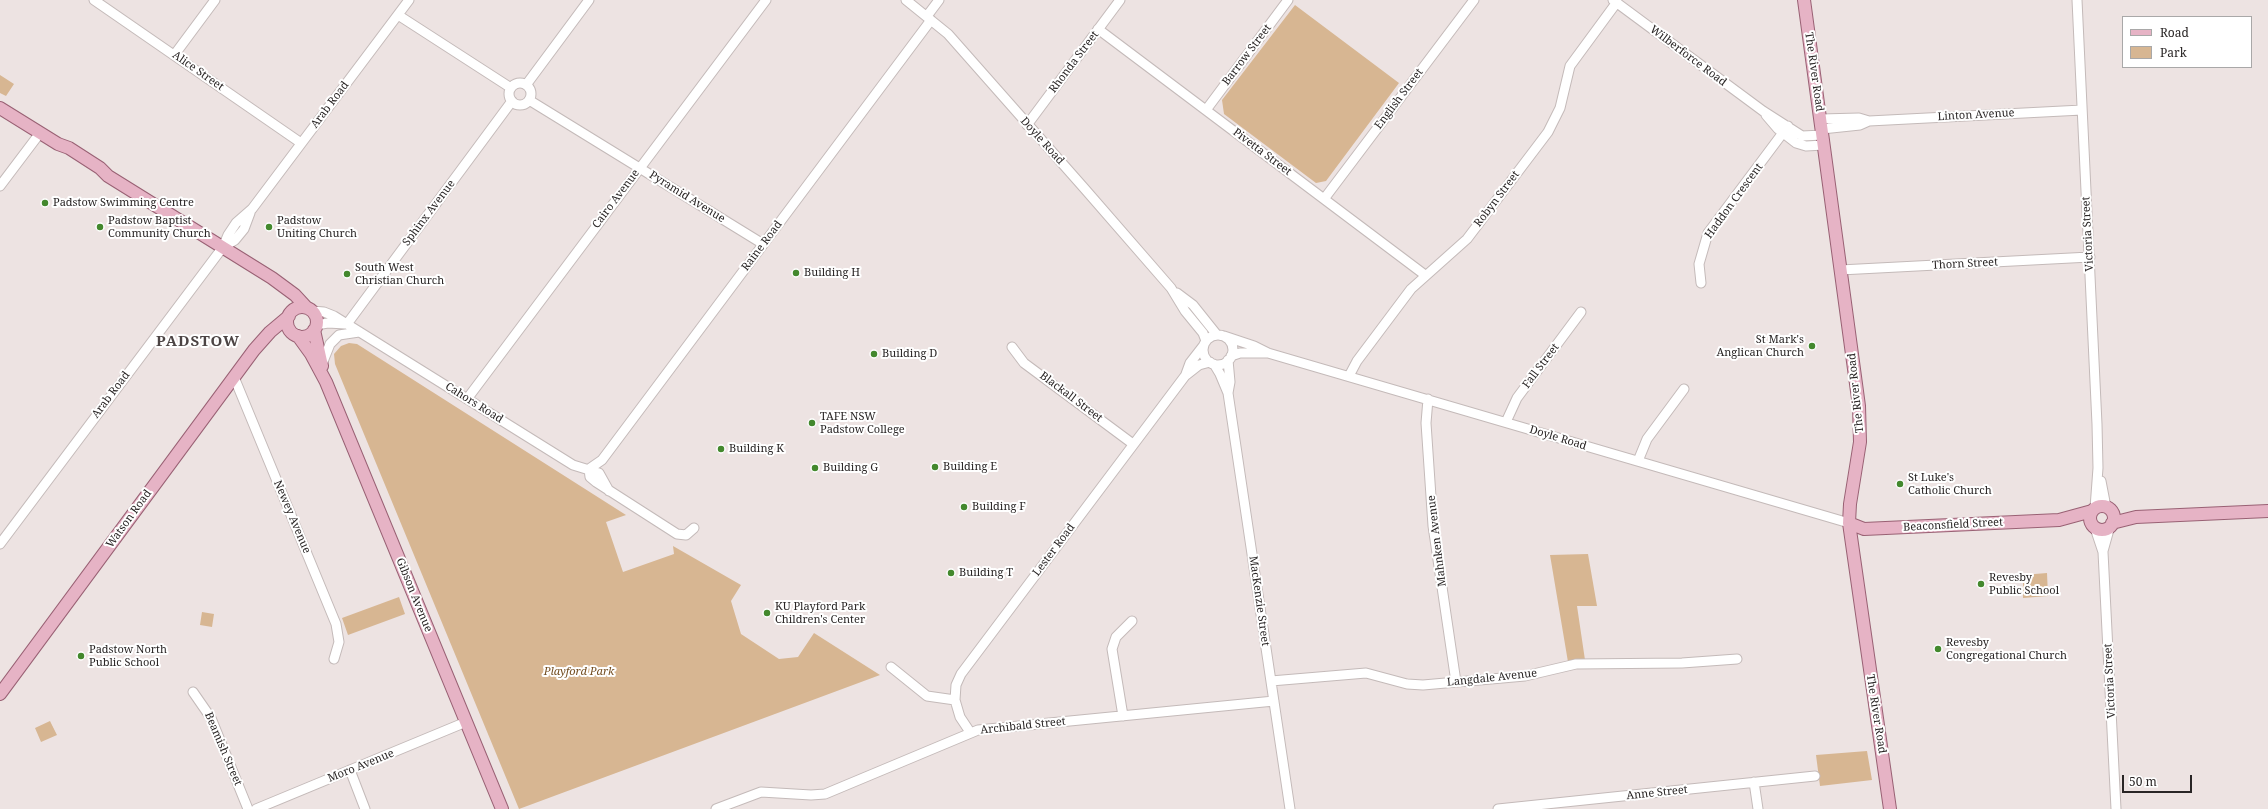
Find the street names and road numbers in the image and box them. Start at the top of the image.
street label: Barrow Street [1220,22,1274,88]
street label: Wilberforce Road [1647,23,1729,89]
street label: Rhonda Street [1046,28,1102,96]
street label: The River Road [1802,31,1826,113]
street label: Alice Street [170,49,226,93]
street label: English Street [1372,66,1426,132]
street label: Arab Road [308,79,352,131]
street label: Linton Avenue [1937,106,2015,124]
street label: Doyle Road [1017,115,1067,167]
street label: Pivetta Street [1230,126,1294,178]
street label: Haddon Crescent [1702,161,1766,241]
street label: Cairo Avenue [590,167,642,231]
street label: Pyramid Avenue [647,168,727,226]
street label: Robyn Street [1472,168,1522,230]
street label: Sphinx Avenue [400,178,458,248]
street label: Victoria Street [2079,196,2097,272]
street label: Raine Road [739,218,785,274]
street label: Thorn Street [1932,256,1998,272]
street label: Fall Street [1520,341,1562,391]
street label: The River Road [1845,353,1867,433]
street label: Arab Road [89,369,133,421]
street label: Blackall Street [1037,369,1105,425]
street label: Cahors Road [443,380,505,426]
street label: Doyle Road [1528,423,1588,453]
street label: Newey Avenue [271,479,313,555]
street label: Watson Road [104,487,154,551]
street label: Mahnken Avenue [1425,495,1449,587]
street label: Beaconsfield Street [1903,516,2003,534]
street label: Lester Road [1030,521,1078,579]
street label: MacKenzie Street [1246,555,1272,647]
street label: Gibson Avenue [393,556,435,634]
street label: Victoria Street [2101,643,2119,719]
street label: Langdale Avenue [1446,667,1538,689]
street label: The River Road [1863,673,1889,755]
street label: Beamish Street [202,710,244,788]
street label: Archibald Street [980,715,1066,737]
street label: Moro Avenue [326,747,396,785]
street label: Anne Street [1626,783,1688,803]

